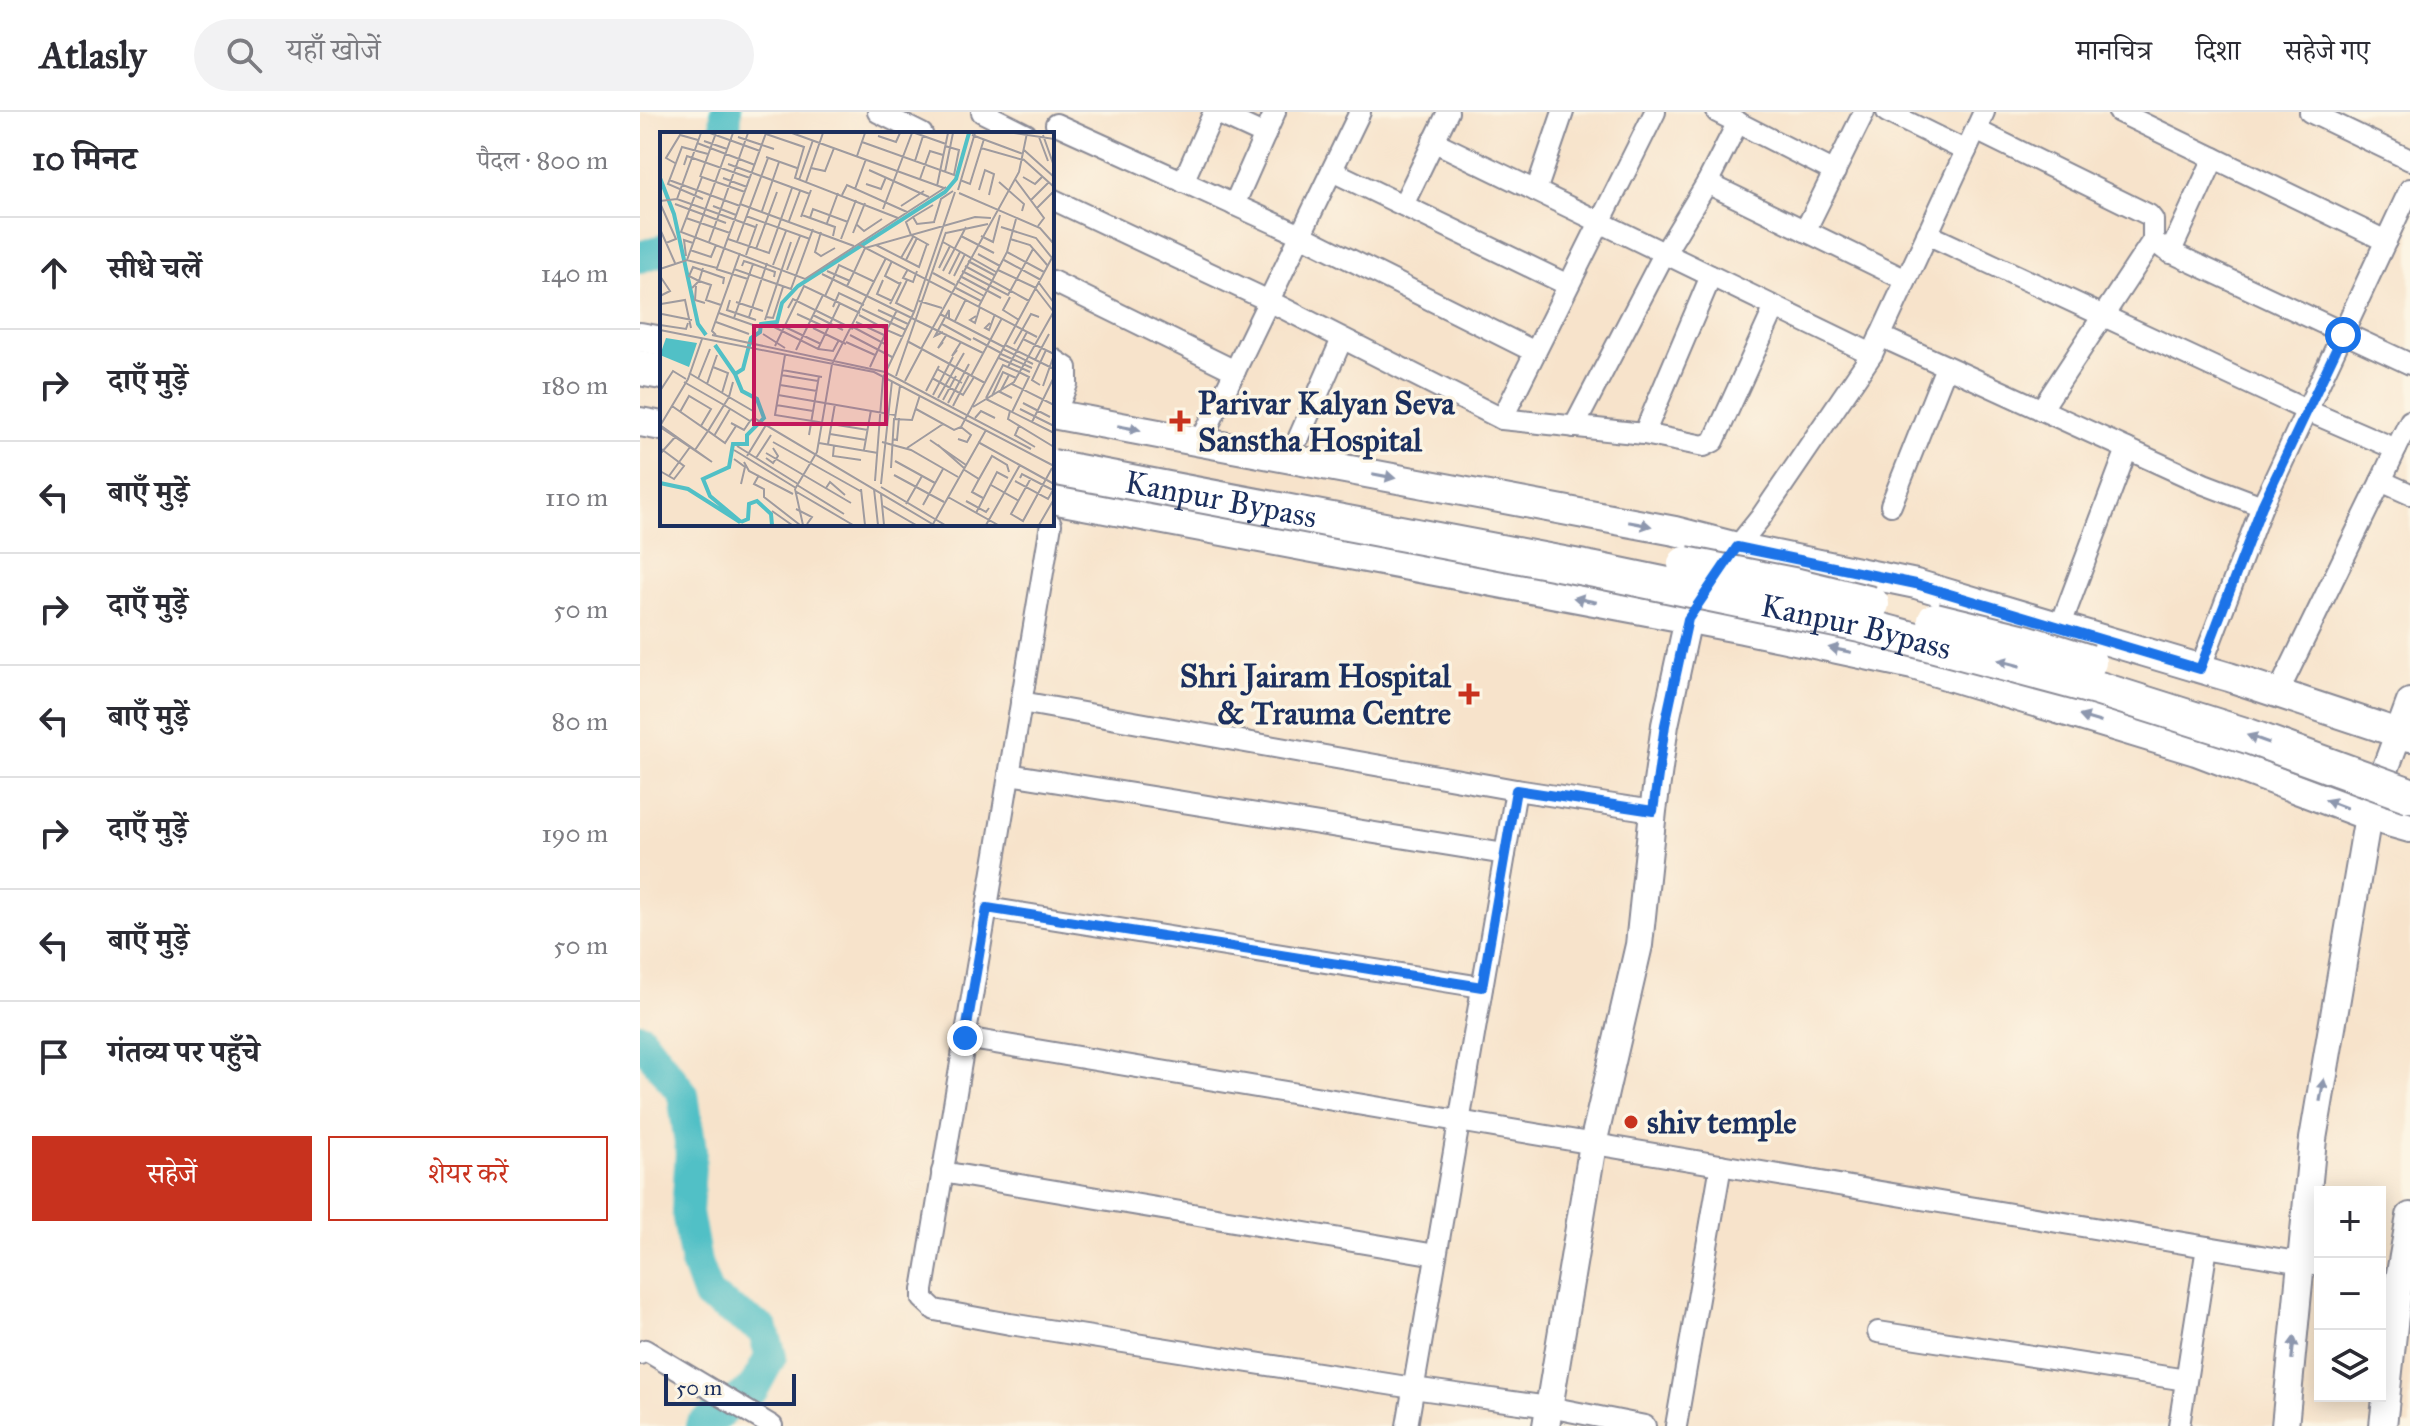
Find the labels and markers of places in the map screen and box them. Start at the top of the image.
place label: Parivar Kalyan Seva Sanstha Hospital [1198,384,1456,460]
marker: Parivar Kalyan Seva Sanstha Hospital [1169,410,1191,432]
place label: Shri Jairam Hospital & Trauma Centre [1180,657,1452,733]
marker: Shri Jairam Hospital & Trauma Centre [1458,683,1480,705]
place label: shiv temple [1647,1103,1797,1142]
marker: shiv temple [1622,1113,1640,1131]

